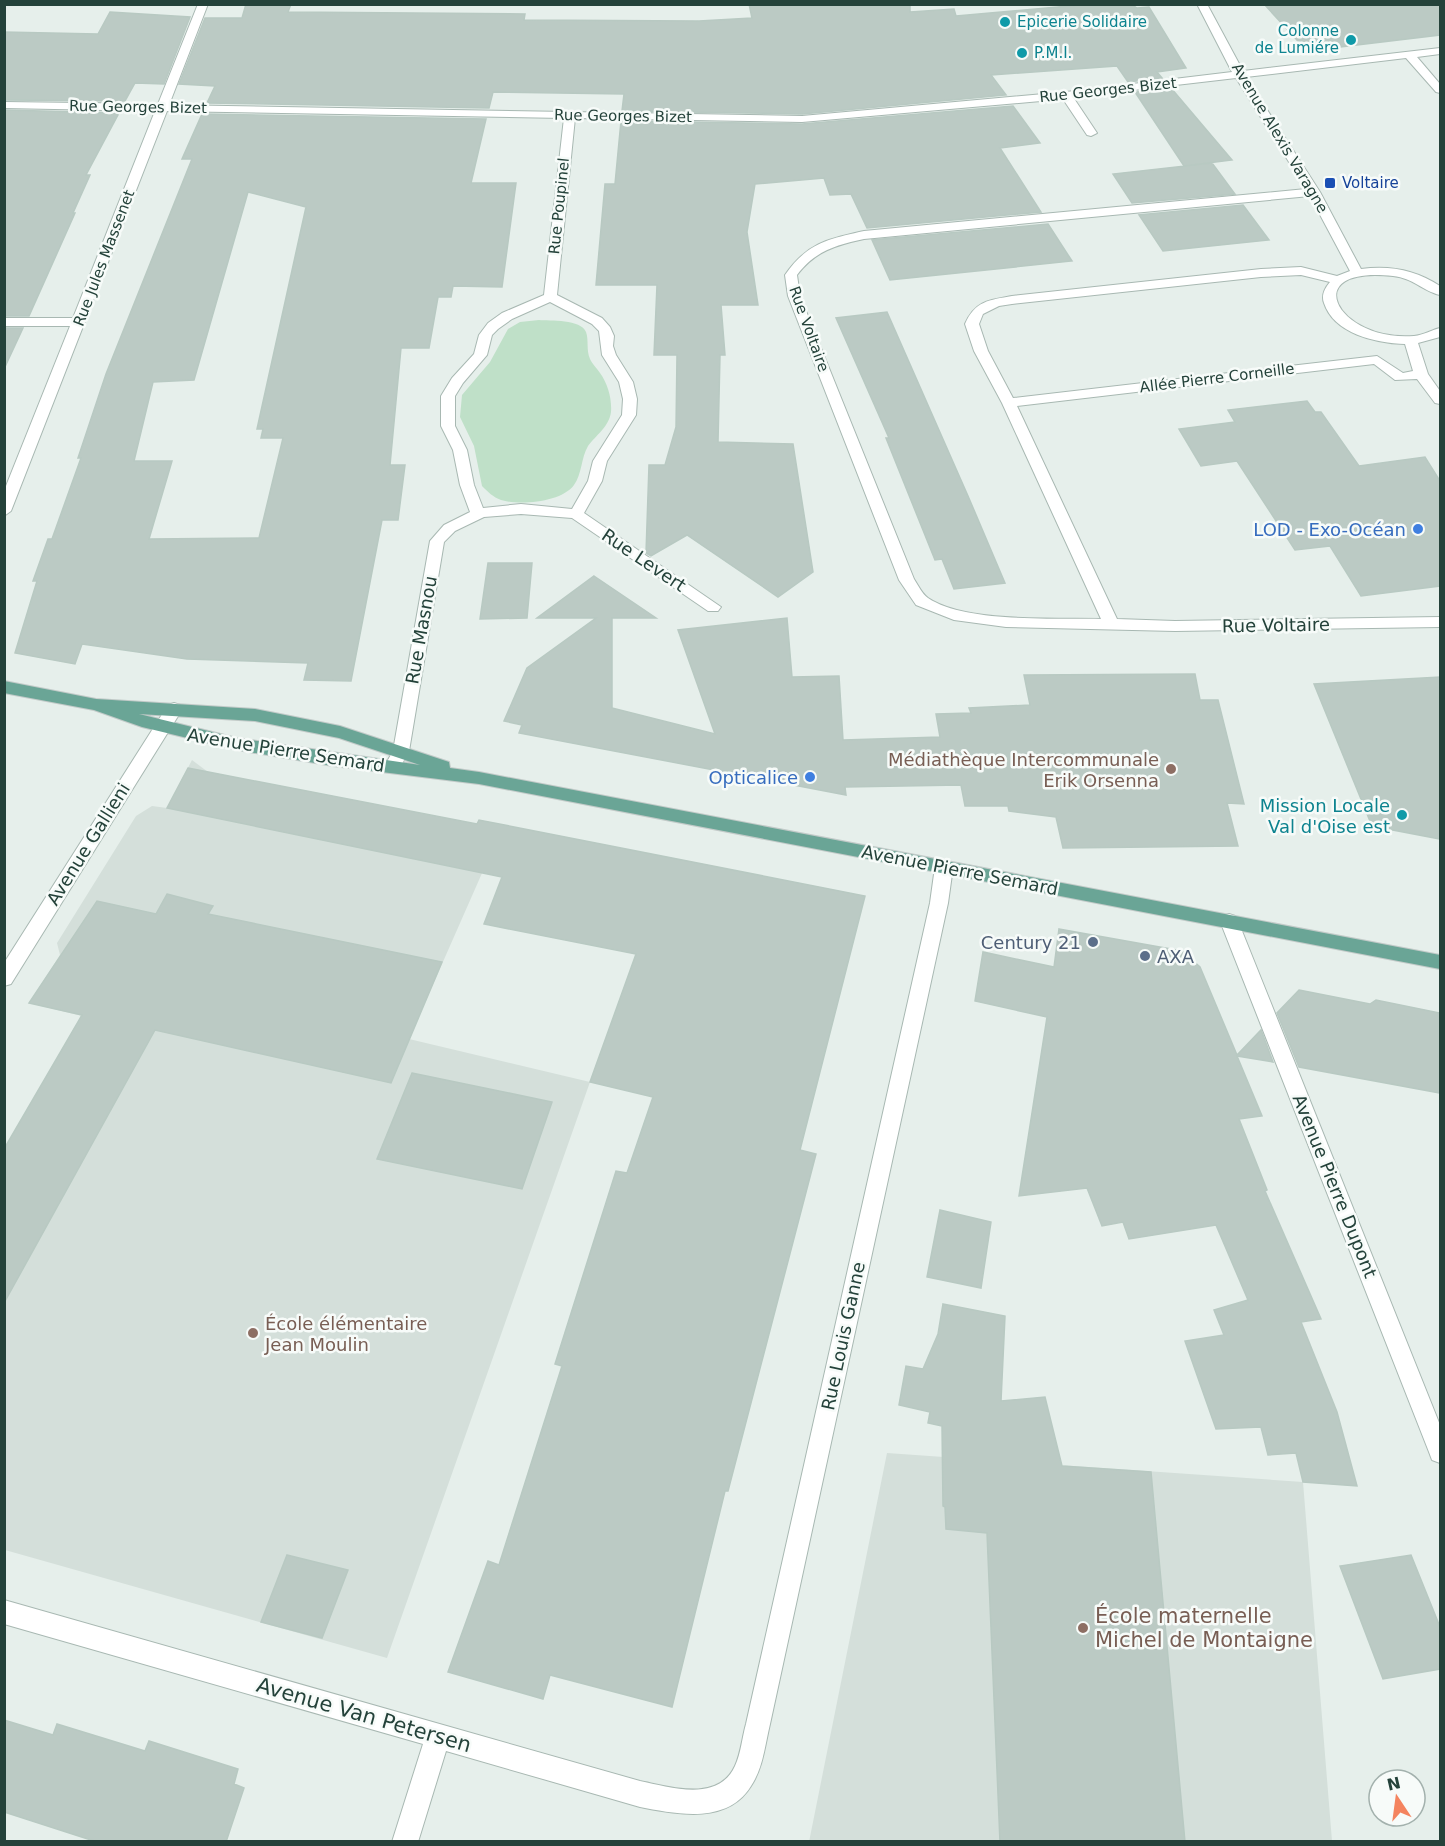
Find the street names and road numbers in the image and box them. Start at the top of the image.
street label: Avenue Alexis Varagne [1228,60,1332,216]
street label: Rue Georges Bizet [1038,74,1178,106]
street label: Rue Georges Bizet [69,97,207,117]
street label: Rue Georges Bizet [554,106,692,126]
street label: Rue Poupinel [545,157,573,255]
street label: Rue Jules Massenet [70,187,138,329]
street label: Rue Voltaire [785,284,833,374]
street label: Allée Pierre Corneille [1139,360,1295,396]
street label: Rue Levert [598,524,690,596]
street label: Rue Masnou [401,574,441,686]
street label: Rue Voltaire [1222,614,1330,636]
street label: Avenue Pierre Semard [186,724,386,776]
street label: Avenue Gallieni [42,779,134,909]
street label: Avenue Pierre Semard [860,841,1060,899]
street label: Avenue Pierre Dupont [1289,1091,1381,1281]
street label: Rue Louis Ganne [817,1260,869,1412]
street label: Avenue Van Petersen [254,1673,474,1757]

